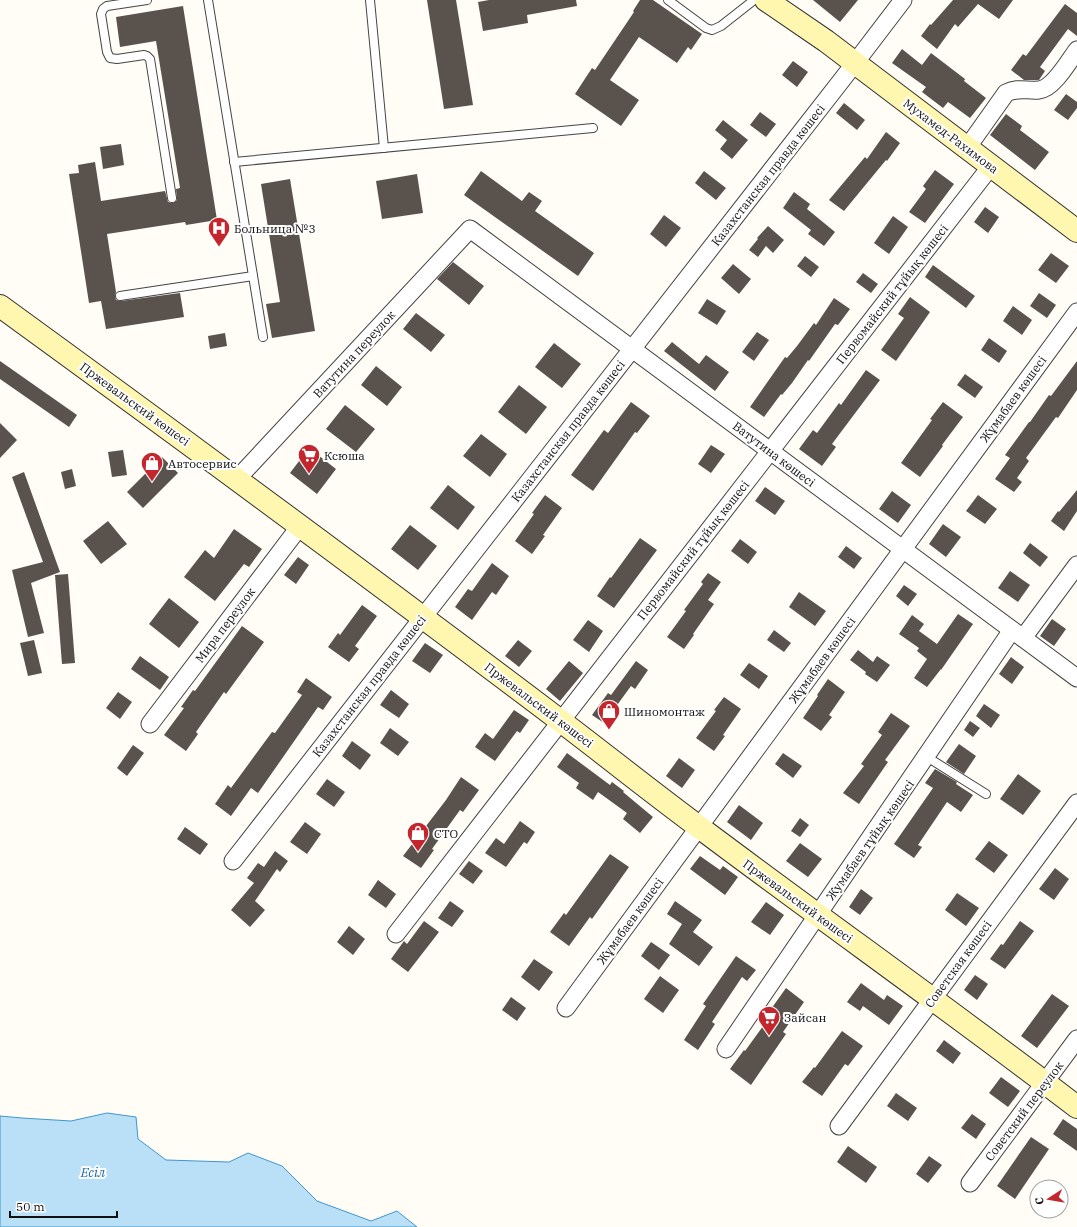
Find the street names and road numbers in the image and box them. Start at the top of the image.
street label: Мухамед-Рахимова [900,95,1002,177]
street label: Казахстанская правда көшесі [708,101,828,249]
street label: Первомайский тұйық көшесі [833,221,951,367]
street label: Ватутина переулок [310,307,398,401]
street label: Жұмабаев көшесі [977,353,1049,445]
street label: Казахстанская правда көшесі [508,357,628,505]
street label: Пржевальский көшесі [77,359,193,449]
street label: Ватутина көшесі [730,418,818,490]
street label: Первомайский тұйық көшесі [634,477,752,623]
street label: Мира переулок [192,584,258,666]
street label: Казахстанская правда көшесі [309,612,429,760]
street label: Жұмабаев көшесі [786,614,858,706]
street label: Пржевальский көшесі [482,659,596,751]
street label: Жумабаев тұйық көшесі [823,777,917,903]
street label: Пржевальский көшесі [740,856,856,946]
street label: Жұмабаев көшесі [594,875,666,967]
street label: Советская көшесі [921,917,995,1010]
street label: Советский переулок [982,1058,1066,1164]

